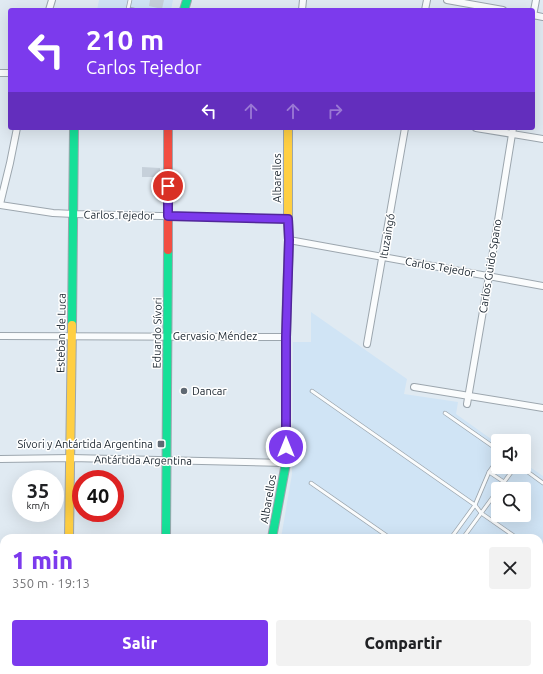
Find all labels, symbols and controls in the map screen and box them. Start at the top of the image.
icon: left [20,24,72,76]
text: 210 m [86,24,164,55]
text: Carlos Tejedor [86,57,202,77]
icon: left [198,100,220,122]
icon: ahead [240,100,262,122]
icon: ahead [282,100,304,122]
icon: right [324,100,346,122]
street label: Albarellos [271,153,283,203]
pin [151,169,185,203]
icon: arrive [157,175,179,197]
street label: Carlos Tejedor [84,208,155,222]
street label: Ituzaingó [377,212,397,260]
street label: Carlos Guido Spano [477,218,503,314]
street label: Carlos Tejedor [404,255,477,279]
street label: Esteban de Luca [54,293,68,373]
street label: Eduardo Sívori [150,297,164,369]
street label: Gervasio Méndez [173,330,257,342]
place label: Dancar [192,385,227,397]
marker: Dancar [179,386,189,396]
position arrow [265,426,307,468]
map controls [491,434,531,522]
button: sound [491,434,531,474]
place label: Sívori y Antártida Argentina [18,438,153,450]
marker: Sívori y Antártida Argentina [156,439,166,449]
street label: Antártida Argentina [94,453,192,467]
speed limit sign: 40 [72,470,124,522]
street label: Albarellos [258,473,278,524]
text: 35 [27,479,49,502]
button: search [491,482,531,522]
text: km/h [26,500,50,511]
text: 1 min [12,547,73,574]
button: close [489,547,531,589]
text: 350 m · 19:13 [12,576,90,590]
button: Salir [12,620,268,666]
button: Compartir [276,620,531,666]

